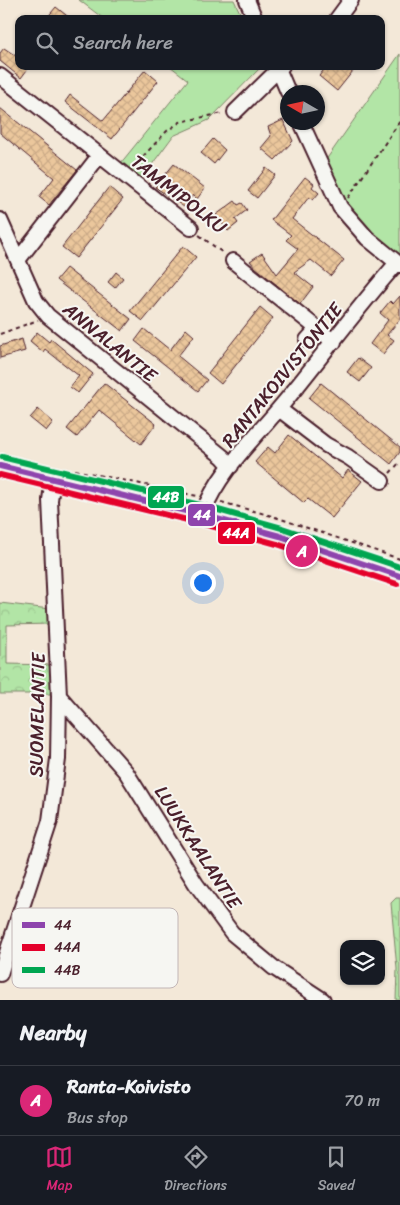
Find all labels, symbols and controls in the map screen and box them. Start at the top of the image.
search box [15,15,385,70]
text: Search here [73,26,173,59]
icon: search [33,29,61,57]
north arrow [280,85,325,130]
street label: TAMMIPOLKU [124,146,235,243]
street label: ANNALANTIE [55,293,166,392]
street label: RANTAKOIVISTONTIE [213,294,352,455]
line badge: 44B [147,485,185,509]
text: 44B [152,485,179,510]
line badge: 44 [187,503,216,527]
text: 44 [192,503,211,528]
line badge: 44A [217,521,256,545]
text: 44A [222,521,249,546]
pin: A [286,532,318,570]
your location [190,570,216,596]
street label: SUOMELANTIE [19,651,55,778]
street label: LUUKKAALANTIE [146,779,251,917]
legend [12,908,178,988]
text: 44 [54,913,72,938]
text: 44A [54,935,81,960]
map controls [340,940,385,985]
button: layers [340,940,385,985]
text: 44B [54,958,80,983]
text: Nearby [20,1014,86,1052]
text: Ranta-Koivisto [67,1070,191,1103]
text: A [31,1086,41,1115]
text: 70 m [344,1086,380,1115]
text: Bus stop [67,1103,128,1132]
tab: Map [45,1143,73,1198]
tab: Directions [164,1143,227,1198]
tab: Saved [318,1143,355,1198]

